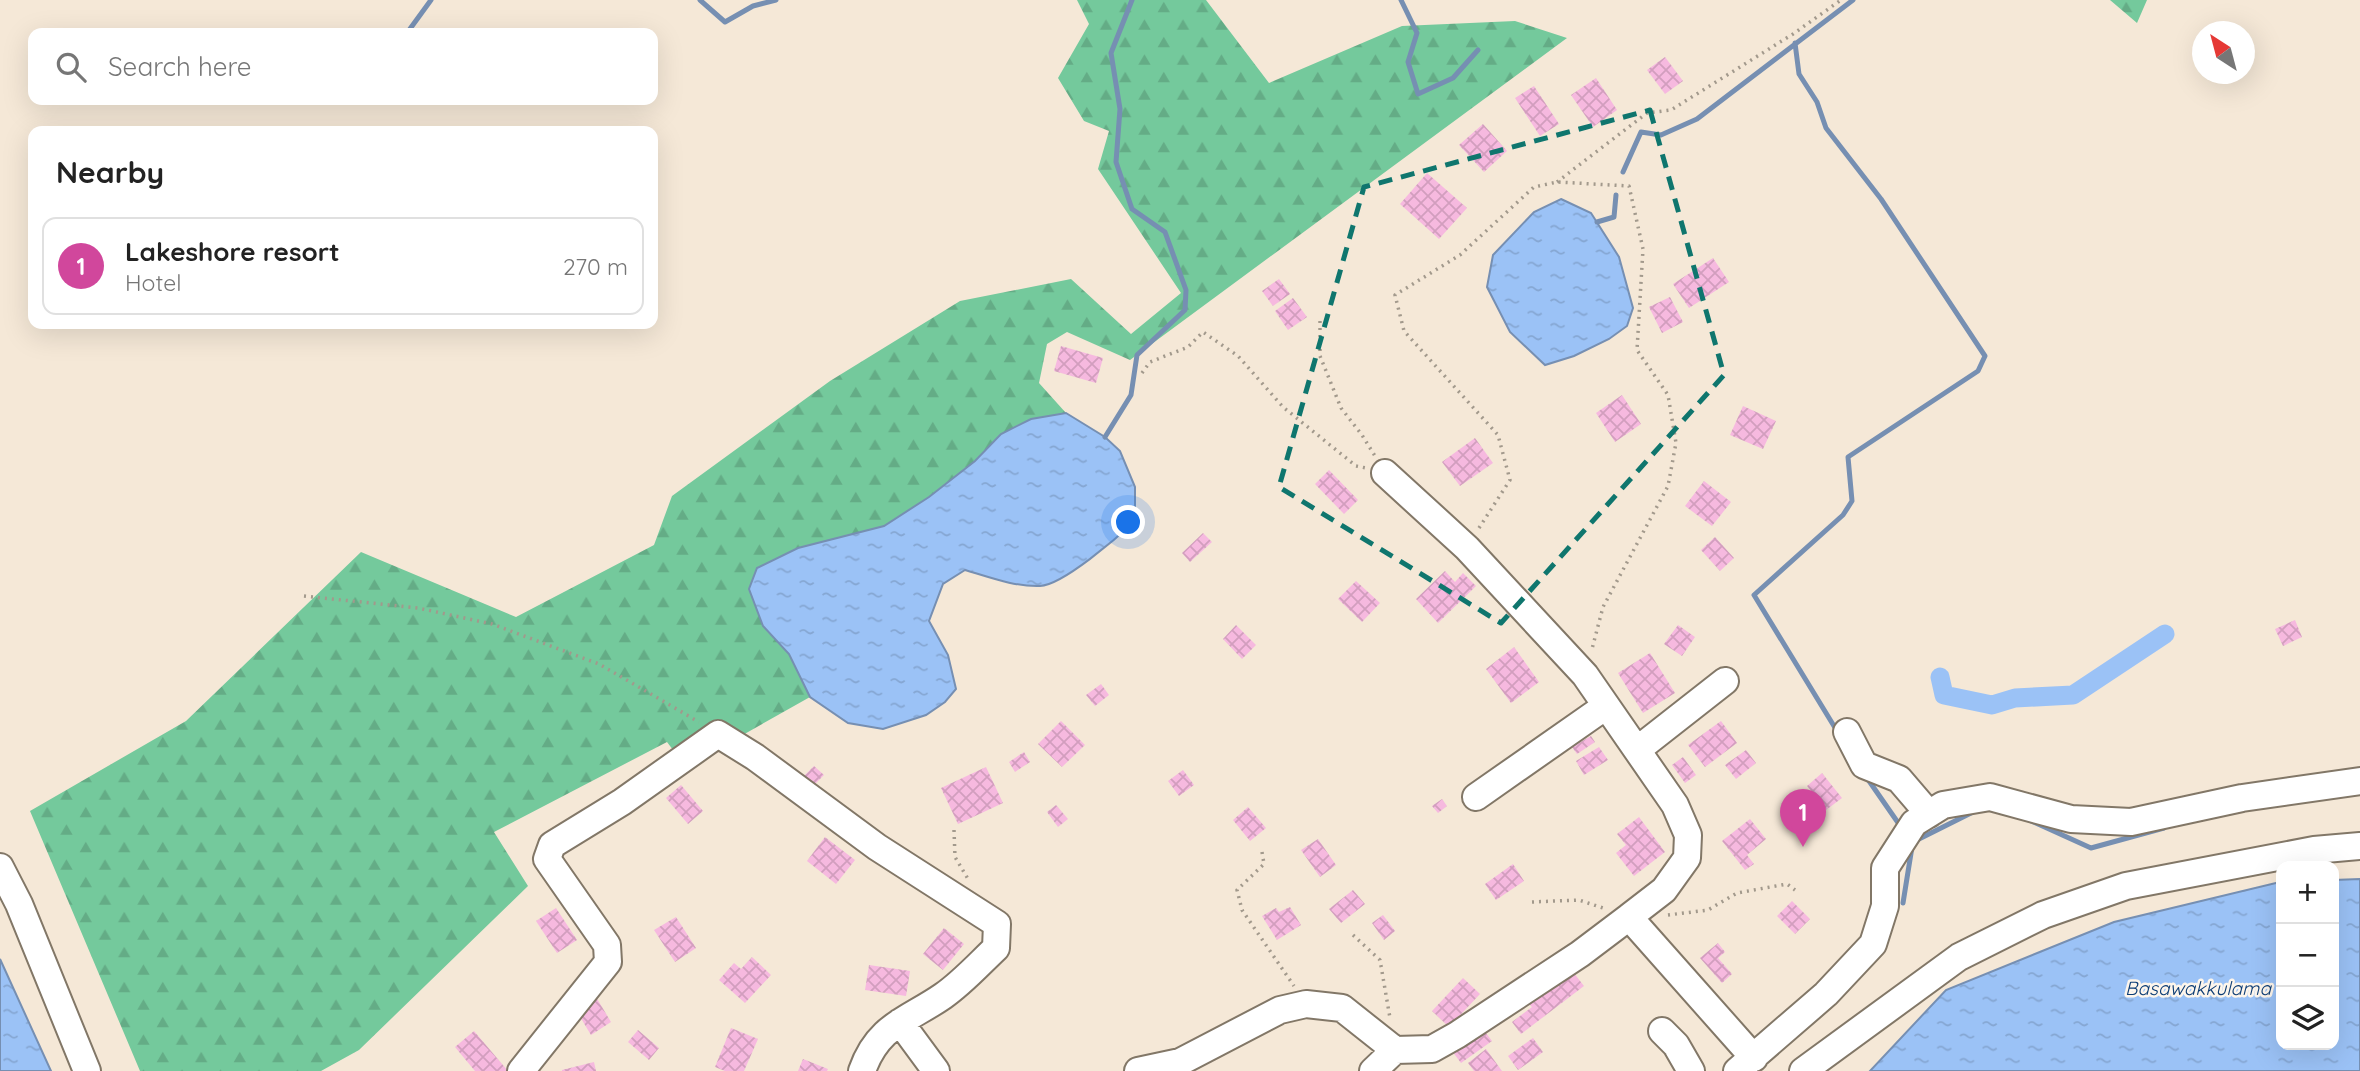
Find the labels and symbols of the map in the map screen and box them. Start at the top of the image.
north arrow [2192,21,2255,84]
your location [1111,505,1145,539]
pin: 1 [1780,789,1826,847]
water label: Basawakkulama [2125,976,2272,1000]

